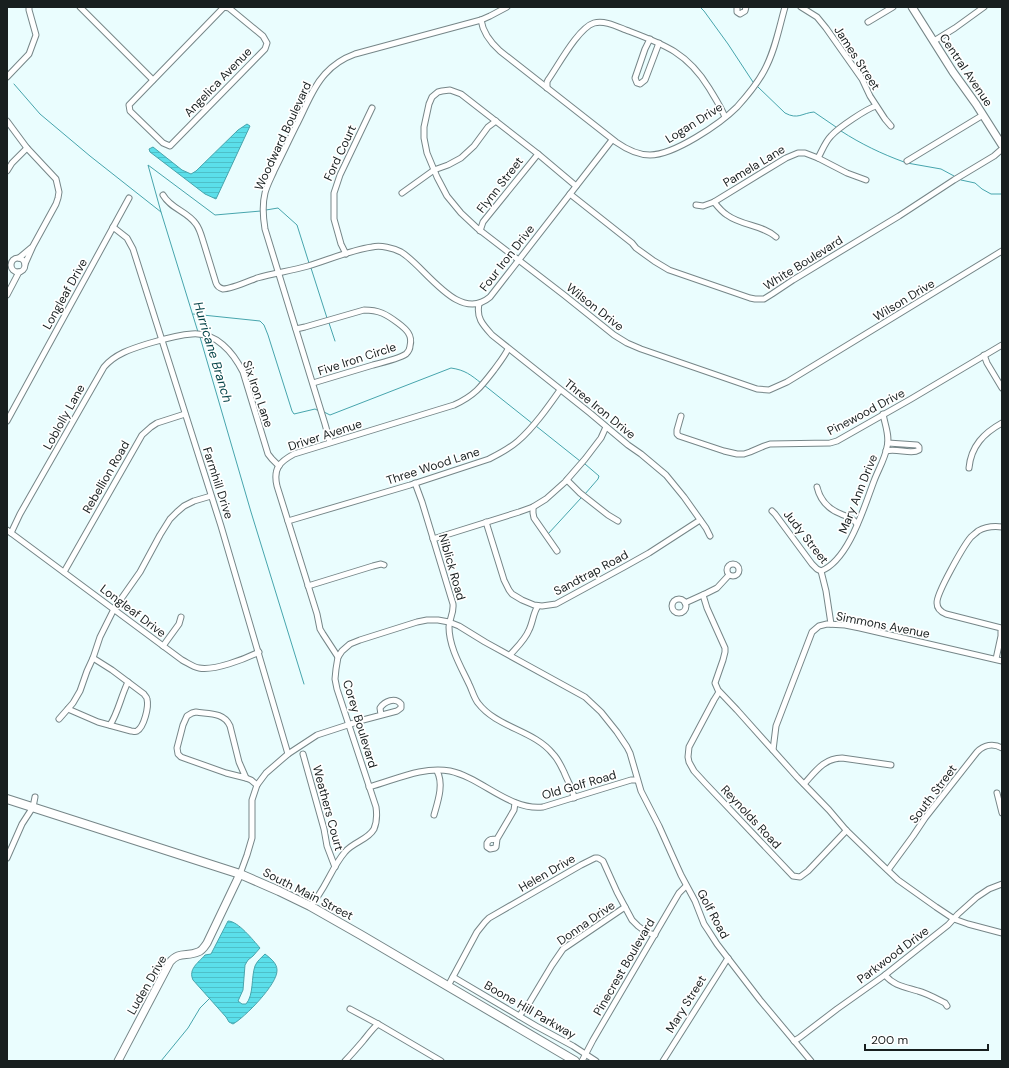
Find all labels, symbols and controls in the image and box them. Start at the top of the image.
street label: James Street [830,23,884,93]
street label: Central Avenue [936,30,996,110]
street label: Angelica Avenue [181,44,256,120]
street label: Woodward Boulevard [251,79,315,193]
street label: Logan Drive [662,99,726,147]
street label: Ford Court [320,122,360,184]
street label: Pamela Lane [720,141,788,191]
street label: Flynn Street [473,154,527,216]
street label: Four Iron Drive [476,221,538,295]
street label: White Boulevard [760,232,846,294]
street label: Longleaf Drive [39,256,91,332]
street label: Wilson Drive [870,275,938,325]
street label: Wilson Drive [563,280,627,335]
water label: Hurricane Branch [190,300,236,404]
street label: Five Iron Circle [316,339,398,379]
street label: Six Iron Lane [239,358,277,430]
street label: Three Iron Drive [561,375,639,443]
street label: Loblolly Lane [39,381,89,452]
street label: Pinewood Drive [824,385,908,439]
street label: Driver Avenue [286,415,364,454]
street label: Rebellion Road [79,438,133,516]
street label: Three Wood Lane [384,443,482,489]
street label: Farmhill Drive [199,445,237,521]
street label: Mary Ann Drive [835,452,881,536]
street label: Judy Street [780,507,832,567]
street label: Niblick Road [435,532,469,602]
street label: Sandtrap Road [551,547,631,599]
street label: Longleaf Drive [97,581,169,641]
street label: Simmons Avenue [835,608,931,642]
street label: Corey Boulevard [339,678,381,770]
street label: South Street [906,761,961,827]
street label: Weathers Court [309,763,347,853]
street label: Old Golf Road [540,767,618,803]
street label: Reynolds Road [717,782,785,852]
street label: Helen Drive [516,850,578,896]
street label: South Main Street [260,864,356,924]
street label: Golf Road [693,886,733,942]
street label: Donna Drive [554,897,618,949]
street label: Pinecrest Boulevard [590,915,658,1019]
street label: Parkwood Drive [854,923,932,987]
street label: Luden Drive [124,952,171,1018]
street label: Mary Street [662,972,710,1036]
street label: Boone Hill Parkway [481,977,579,1043]
scale bar [865,1026,988,1052]
text: 200 m [871,1032,908,1048]

